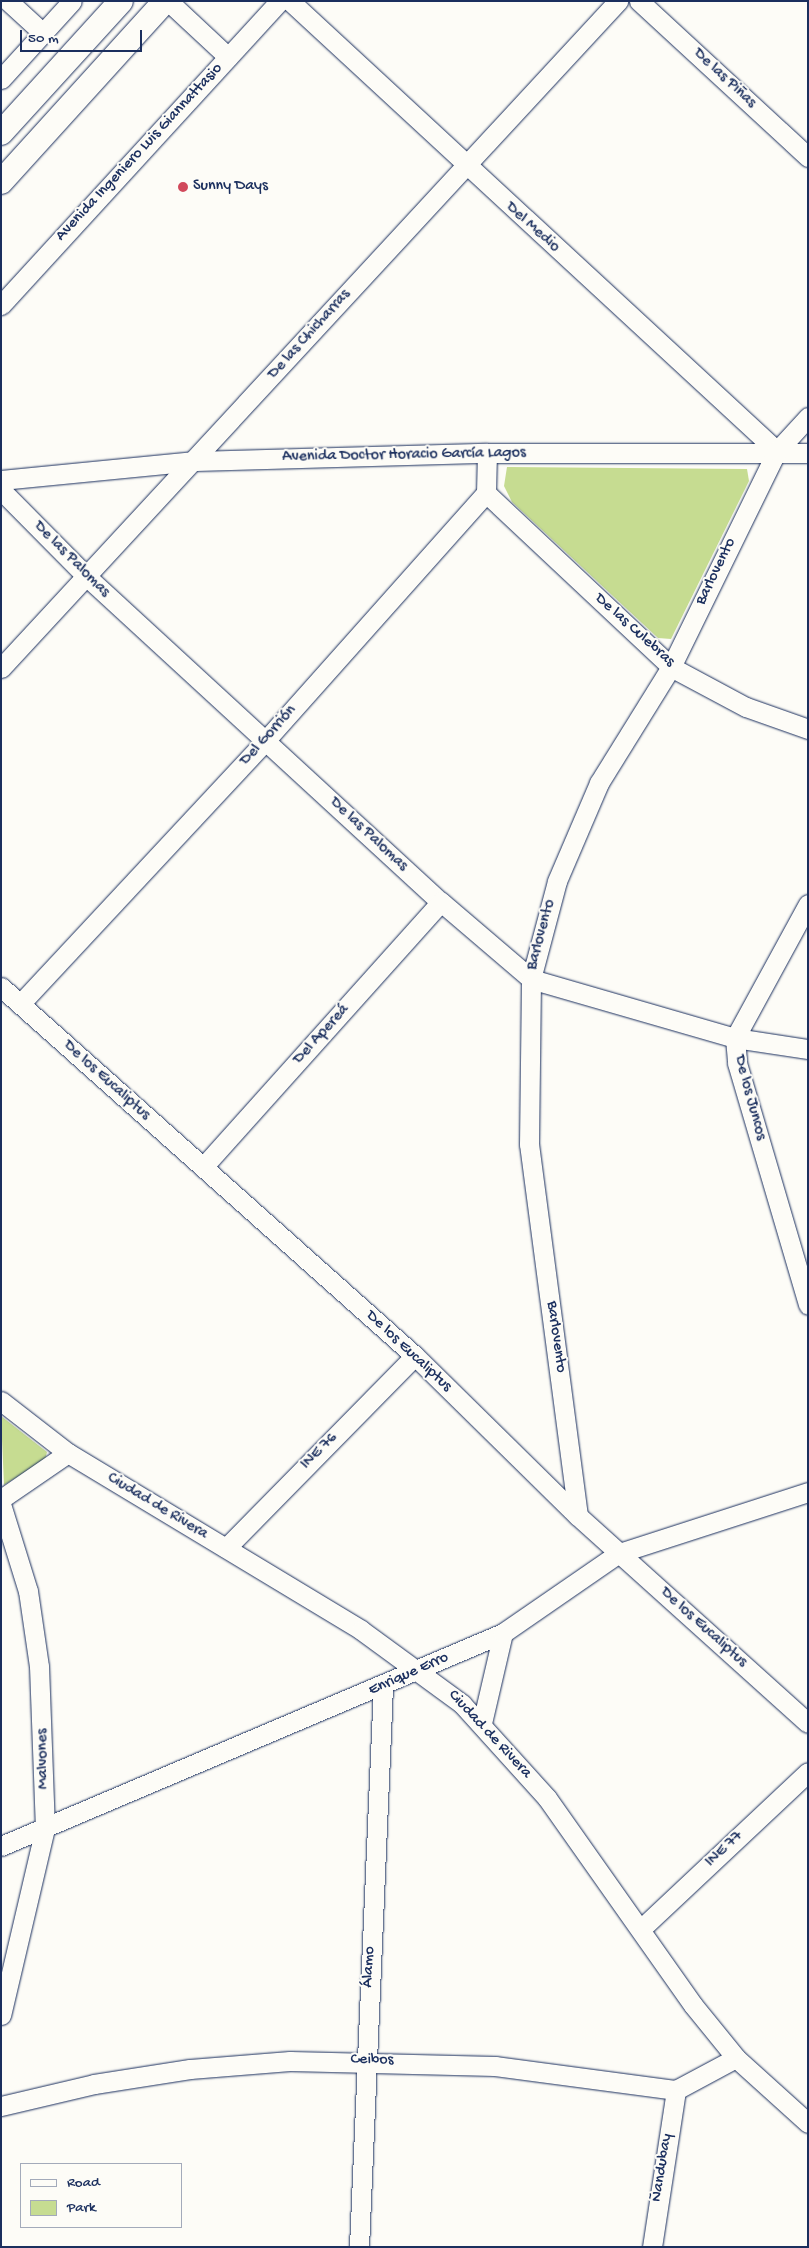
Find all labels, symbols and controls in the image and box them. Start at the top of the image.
scale bar [22,20,145,52]
text: 50 m [28,30,59,48]
street label: De las Piñas [688,45,760,113]
street label: Avenida Ingeniero Luis Giannattasio [52,60,228,246]
place label: Sunny Days [193,177,268,197]
marker: Sunny Days [177,181,189,193]
street label: Del Medio [501,199,563,257]
street label: De las Chicharras [265,286,355,384]
street label: Avenida Doctor Horacio García Lagos [282,444,526,468]
street label: De las Palomas [29,518,113,602]
street label: Barlovento [693,535,741,609]
street label: De las Culebras [590,590,678,672]
street label: Del Gorrión [237,702,301,770]
street label: De las Palomas [325,794,411,876]
street label: Barlovento [523,898,561,972]
street label: Del Apereá [290,1001,354,1069]
street label: De los Eucaliptus [58,1037,154,1125]
street label: De los Juncos [728,1053,770,1143]
street label: Barlovento [540,1300,570,1374]
street label: De los Eucaliptus [361,1307,455,1397]
street label: INE 76 [297,1429,343,1475]
street label: Ciudad de Rivera [103,1469,211,1545]
street label: De los Eucaliptus [655,1584,751,1672]
street label: Enrique Erro [366,1649,452,1701]
street label: Ciudad de Rivera [443,1687,535,1783]
street label: Malvones [34,1729,54,1789]
street label: INE 77 [702,1828,748,1872]
street label: Álamo [359,1946,381,1988]
street label: Ceibos [350,2051,394,2071]
street label: Ñandubay [648,2132,678,2204]
legend [20,2163,182,2228]
text: Road [67,2174,100,2192]
text: Park [67,2199,96,2217]

